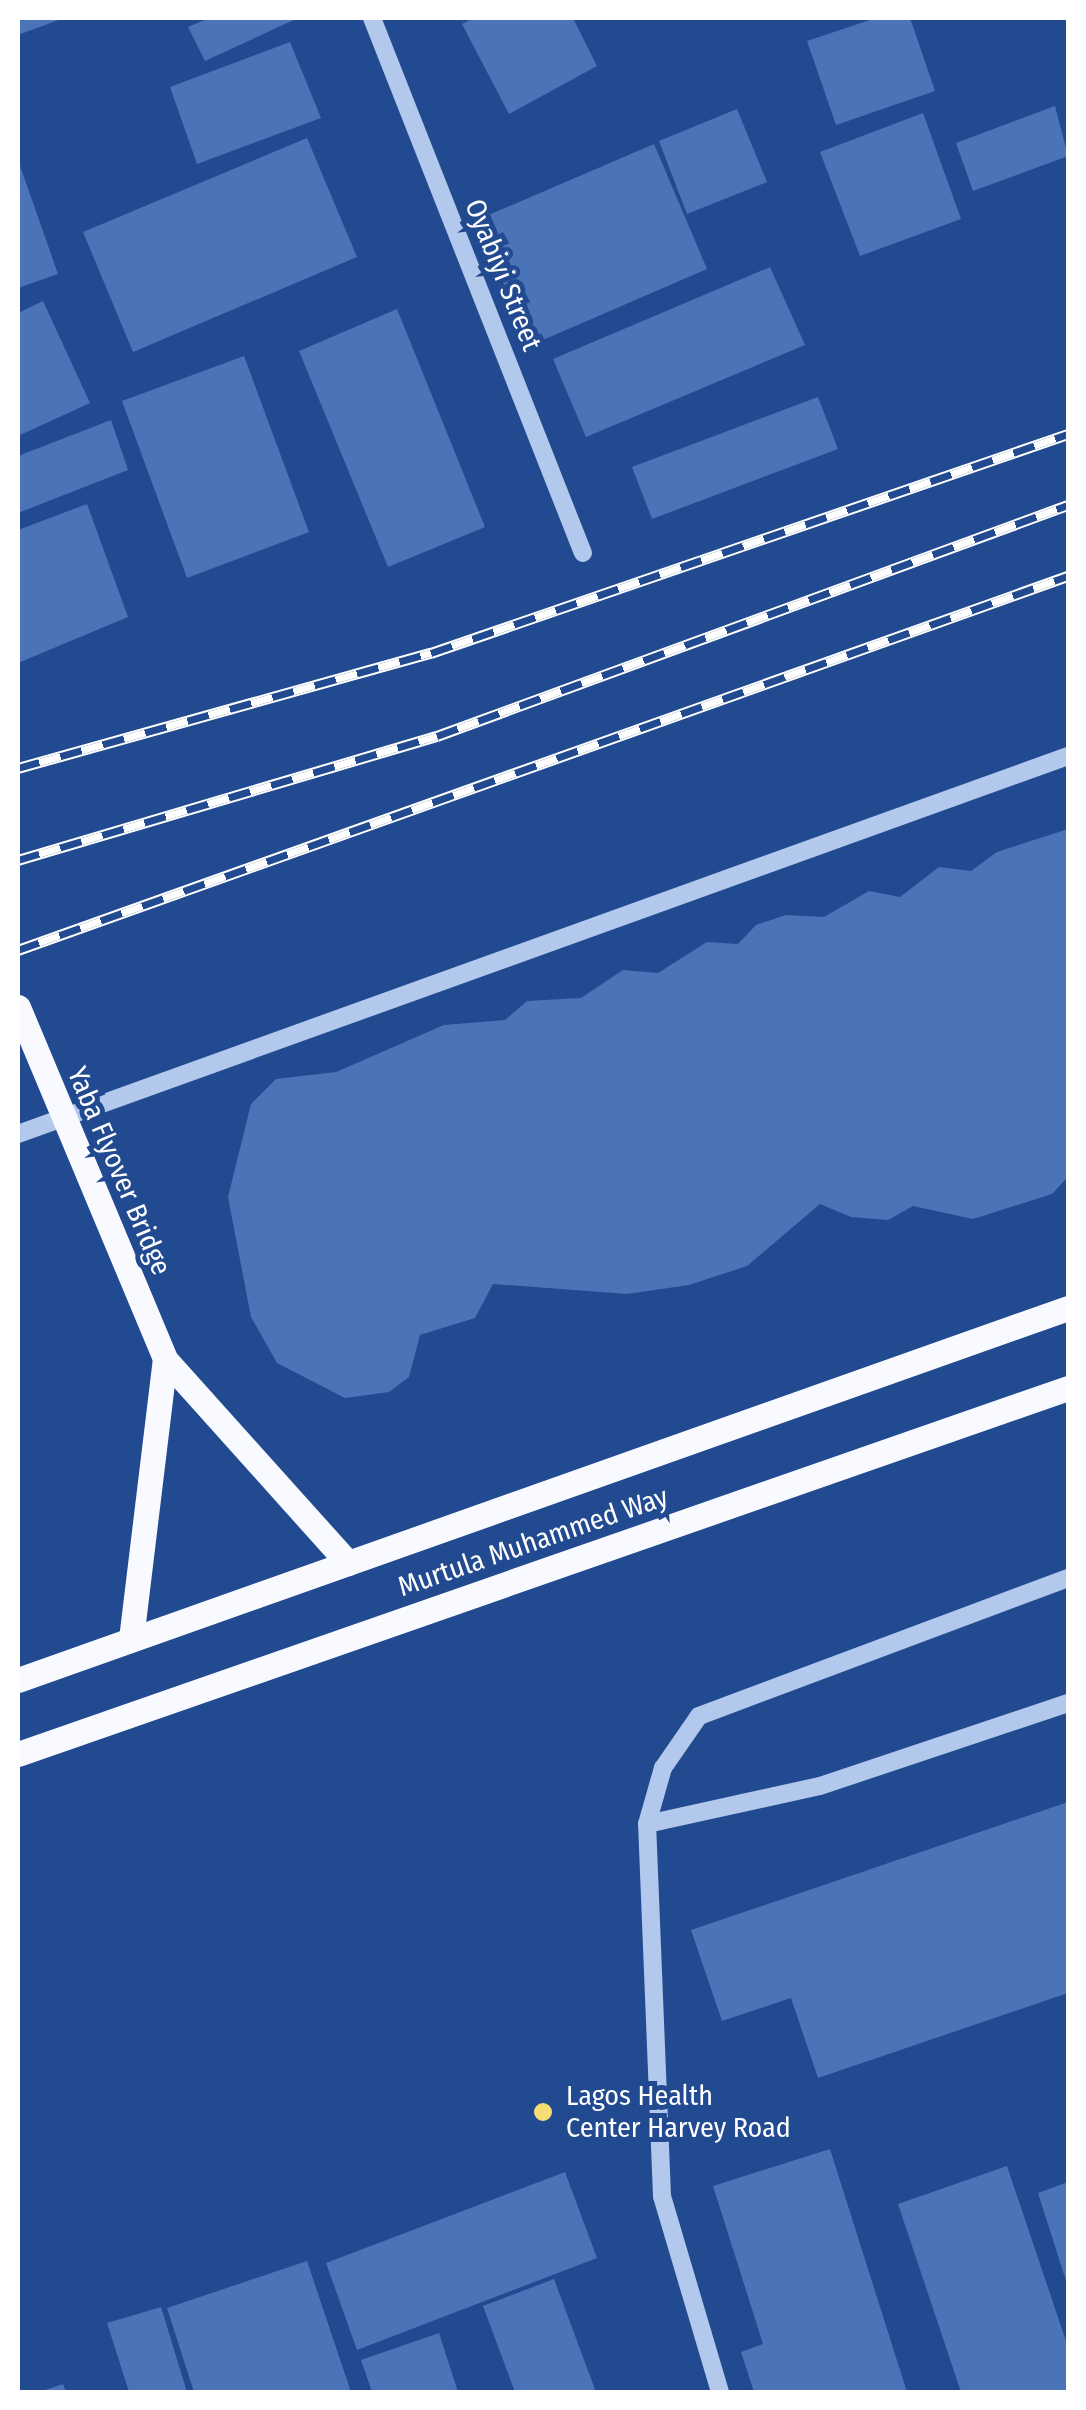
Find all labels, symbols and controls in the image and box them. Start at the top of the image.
street label: Oyabiyi Street [457,194,549,356]
street label: Yaba Flyover Bridge [60,1062,178,1280]
street label: Murtula Muhammed Way [394,1480,672,1604]
place label: Lagos Health Center Harvey Road [566,2079,791,2145]
marker: Lagos Health Center Harvey Road [530,2099,556,2125]

